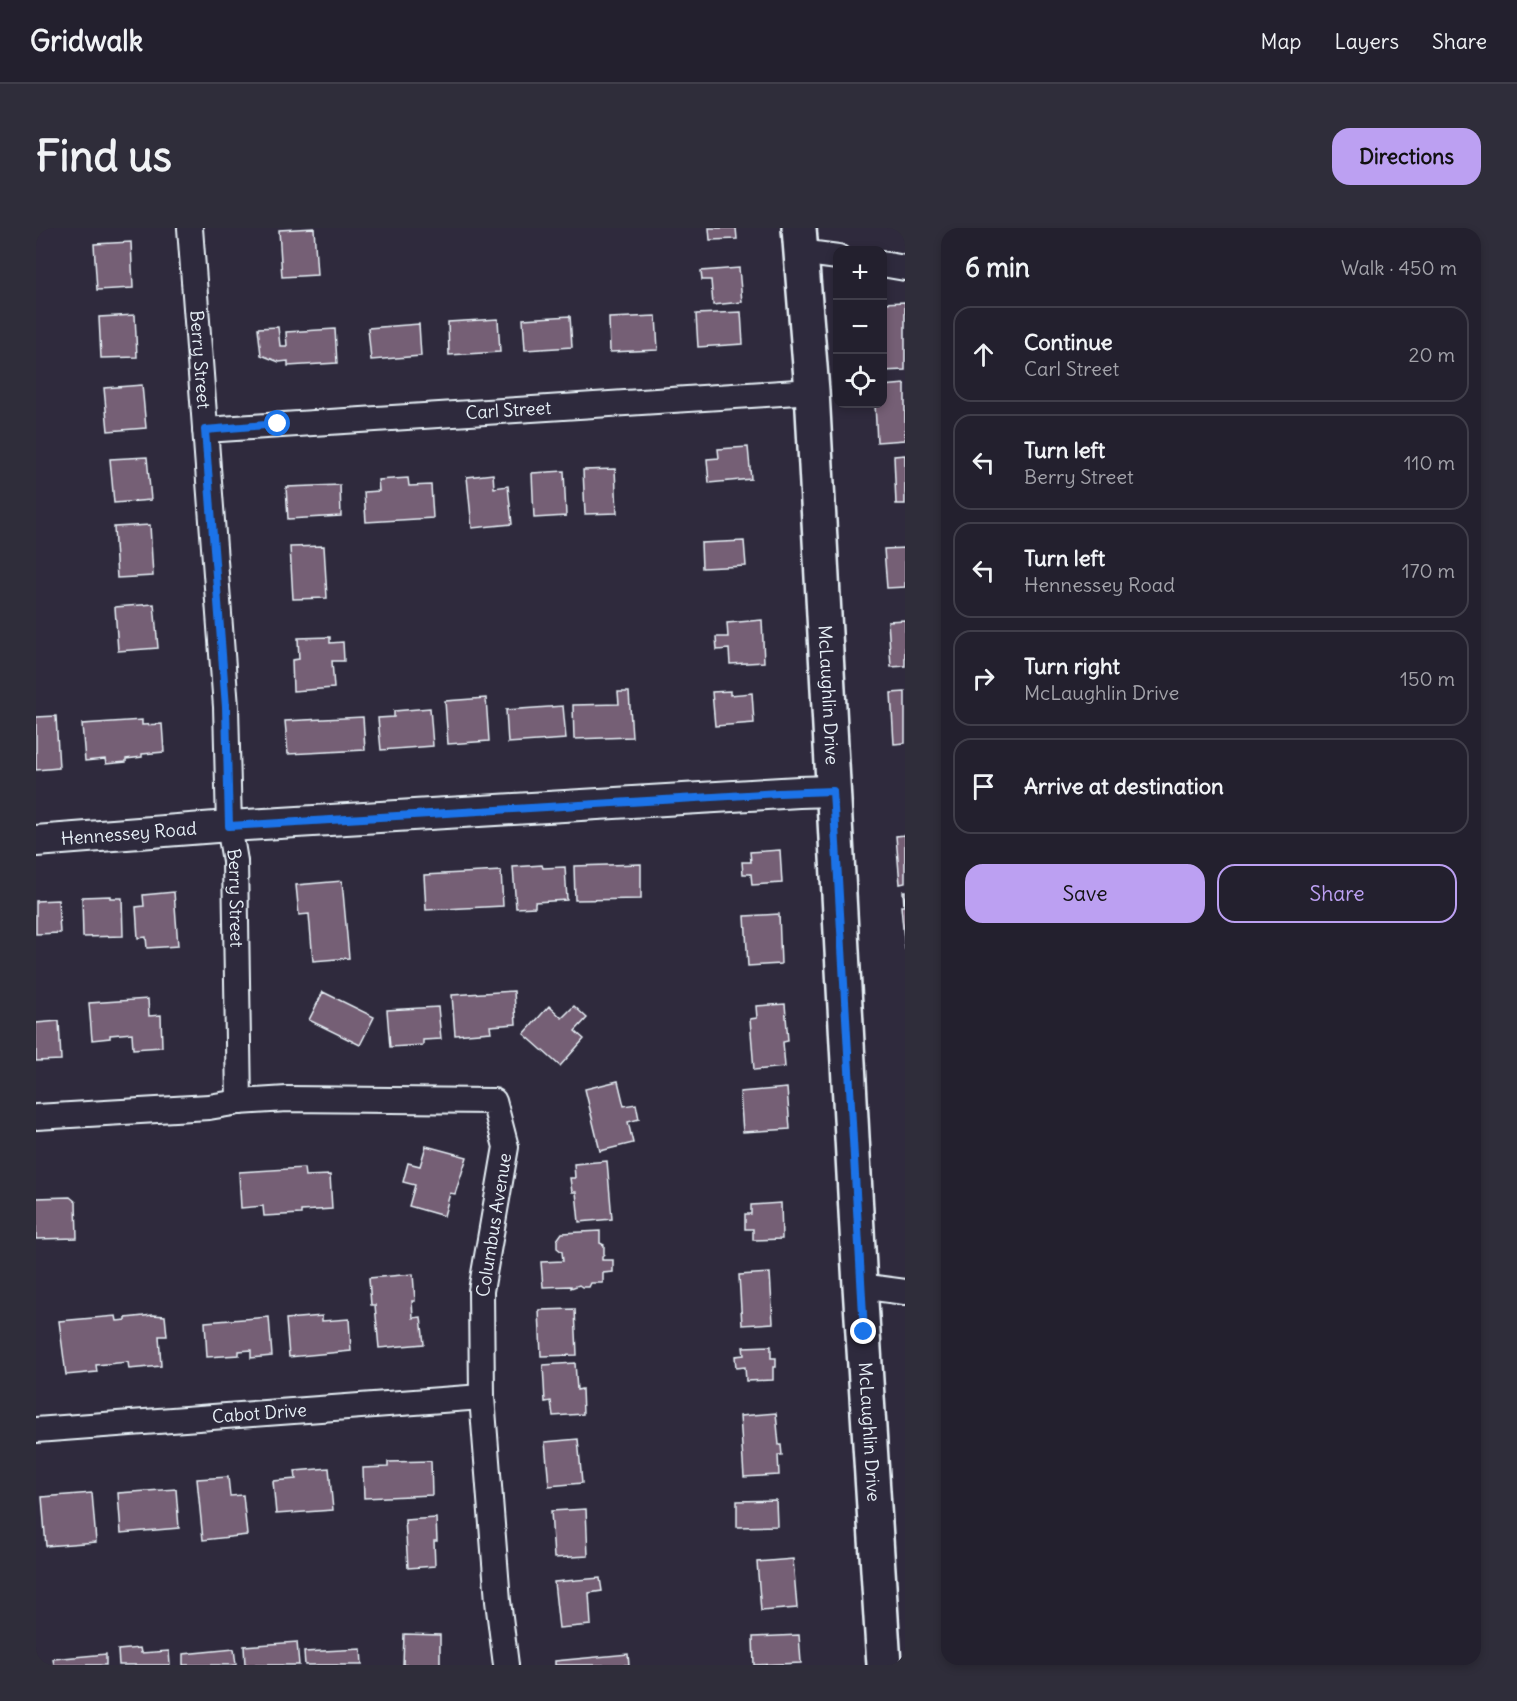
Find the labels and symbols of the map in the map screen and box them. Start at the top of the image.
street label: Berry Street [185,309,216,410]
street label: Carl Street [465,396,552,424]
route start [264,410,290,436]
street label: McLaughlin Drive [814,625,844,765]
street label: Hennessey Road [60,817,198,850]
street label: Berry Street [222,847,248,948]
street label: Columbus Avenue [471,1151,516,1299]
route end [850,1318,876,1344]
street label: McLaughlin Drive [854,1361,886,1502]
street label: Cabot Drive [211,1398,308,1428]

